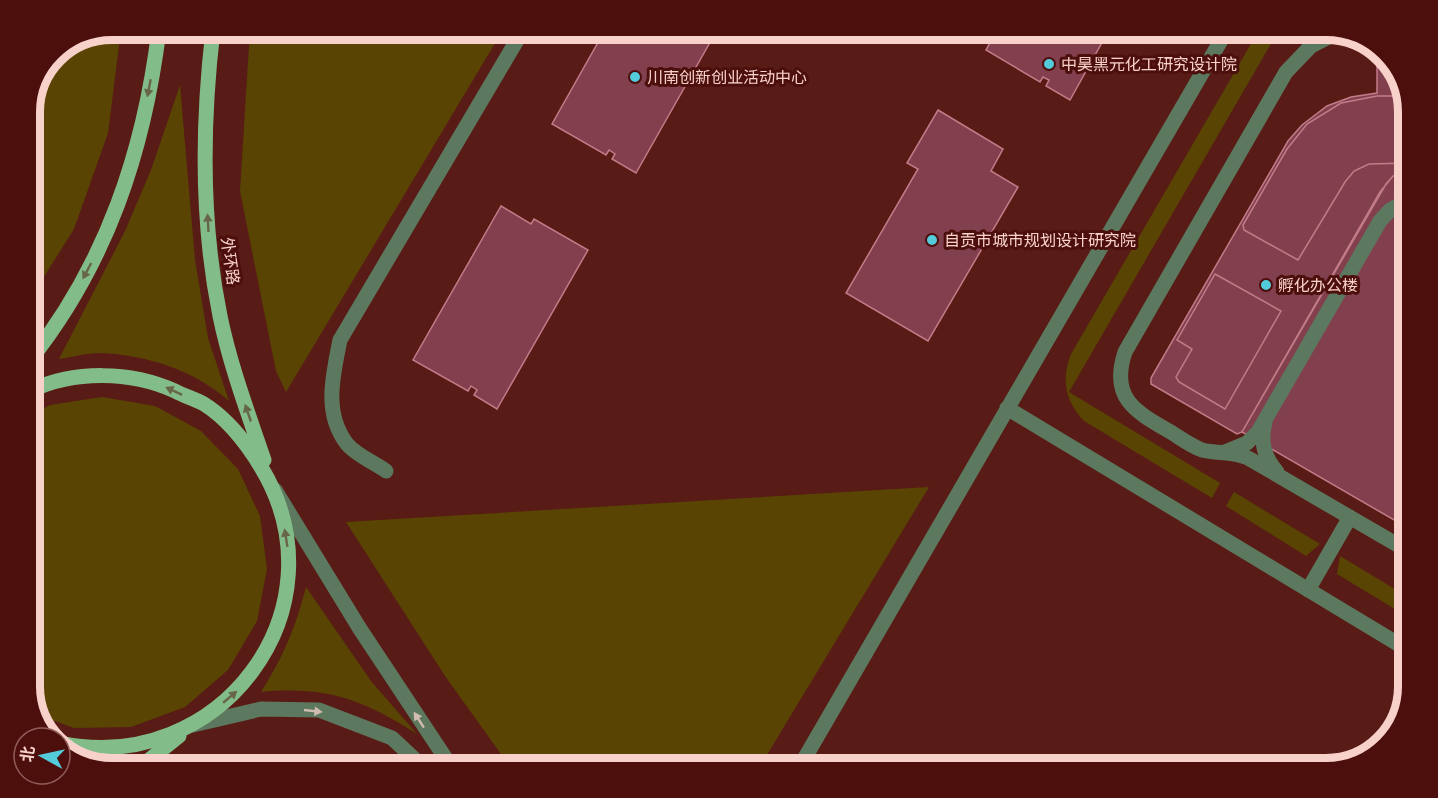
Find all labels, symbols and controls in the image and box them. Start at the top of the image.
place label: 中昊黑元化工研究设计院 [1061,55,1237,74]
marker: 中昊黑元化工研究设计院 [1042,57,1056,71]
place label: 川南创新创业活动中心 [647,68,807,87]
marker: 川南创新创业活动中心 [628,70,642,84]
one-way arrow [145,78,154,97]
one-way arrow [203,214,212,233]
place label: 自贡市城市规划设计研究院 [944,231,1136,250]
marker: 自贡市城市规划设计研究院 [925,233,939,247]
street label: 外环路 [217,236,243,286]
one-way arrow [82,263,92,280]
place label: 孵化办公楼 [1278,276,1358,295]
marker: 孵化办公楼 [1259,278,1273,292]
one-way arrow [165,386,182,395]
one-way arrow [243,404,253,422]
one-way arrow [281,528,290,547]
one-way arrow [222,690,238,703]
one-way arrow [303,706,322,716]
one-way arrow [414,711,425,728]
north arrow [12,726,72,786]
text: 北 [17,745,38,763]

